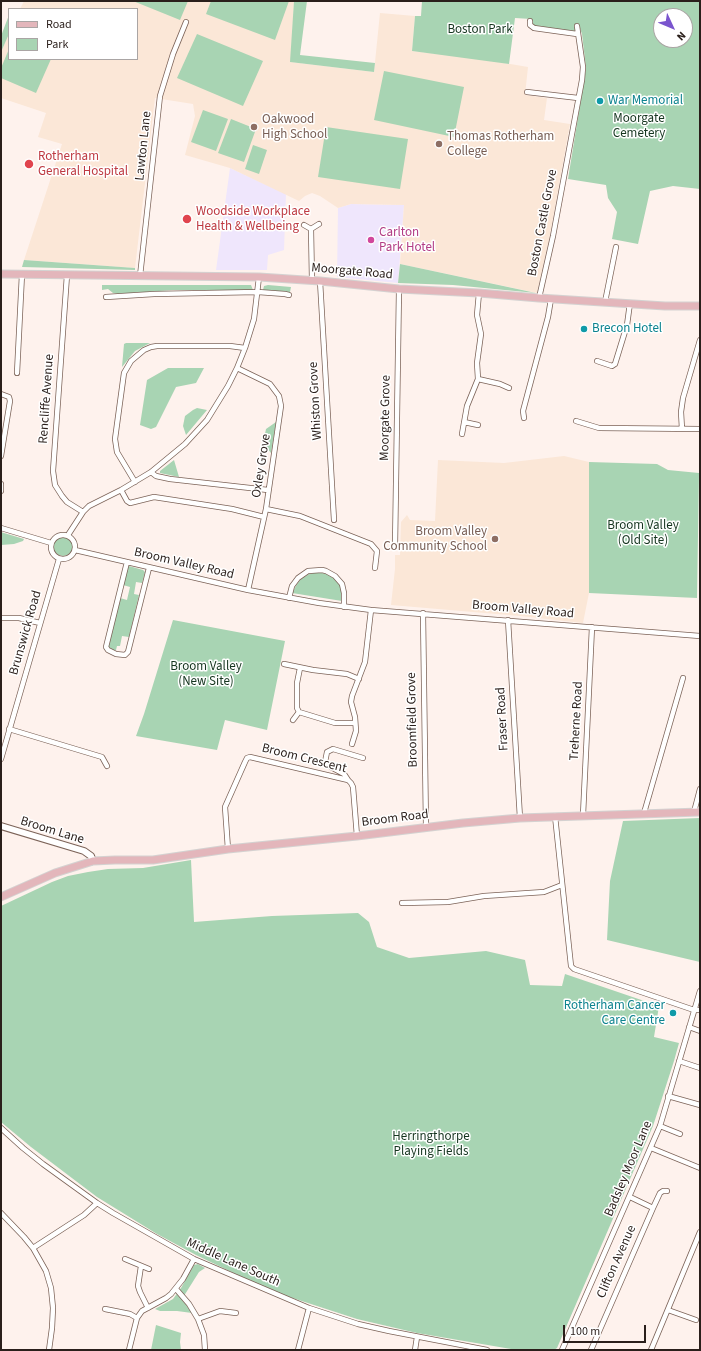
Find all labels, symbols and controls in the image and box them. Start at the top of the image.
legend [8,8,138,60]
north arrow [653,8,693,48]
text: Road [46,16,72,33]
park label: Boston Park [447,22,513,38]
text: N [673,28,689,44]
text: Park [46,36,68,53]
place label: War Memorial [608,93,683,109]
marker: War Memorial [595,96,605,106]
street label: Lawton Lane [133,111,155,181]
park label: Moorgate Cemetery [613,111,665,142]
place label: Oakwood High School [262,112,327,143]
marker: Oakwood High School [249,122,259,132]
place label: Thomas Rotherham College [447,129,554,160]
marker: Thomas Rotherham College [434,139,444,149]
place label: Rotherham General Hospital [38,149,128,180]
marker: Rotherham General Hospital [23,158,35,170]
street label: Boston Castle Grove [525,168,561,278]
place label: Woodside Workplace Health & Wellbeing [196,204,310,235]
marker: Woodside Workplace Health & Wellbeing [181,213,193,225]
place label: Carlton Park Hotel [379,225,435,256]
marker: Carlton Park Hotel [366,235,376,245]
street label: Moorgate Road [311,261,393,283]
place label: Brecon Hotel [592,321,662,337]
marker: Brecon Hotel [579,324,589,334]
street label: Rencliffe Avenue [36,354,58,444]
street label: Whiston Grove [306,361,326,441]
street label: Moorgate Grove [377,375,395,461]
street label: Oxley Grove [249,433,275,499]
park label: Broom Valley (Old Site) [607,518,679,549]
place label: Broom Valley Community School [383,524,487,555]
marker: Broom Valley Community School [490,534,500,544]
street label: Broom Valley Road [132,545,236,583]
street label: Brunswick Road [6,589,46,677]
street label: Broom Valley Road [471,598,575,622]
park label: Broom Valley (New Site) [170,659,242,690]
street label: Broomfield Grove [404,672,422,768]
street label: Treherne Road [567,681,587,761]
street label: Fraser Road [494,687,512,751]
street label: Broom Crescent [260,741,348,777]
street label: Broom Road [361,807,429,831]
street label: Broom Lane [18,814,86,848]
place label: Rotherham Cancer Care Centre [564,998,665,1029]
marker: Rotherham Cancer Care Centre [668,1008,678,1018]
street label: Badsley Moor Lane [602,1119,656,1219]
park label: Herringthorpe Playing Fields [392,1129,470,1160]
street label: Clifton Avenue [594,1223,640,1301]
street label: Middle Lane South [184,1235,282,1291]
scale bar [565,1317,648,1343]
text: 100 m [570,1323,600,1340]

